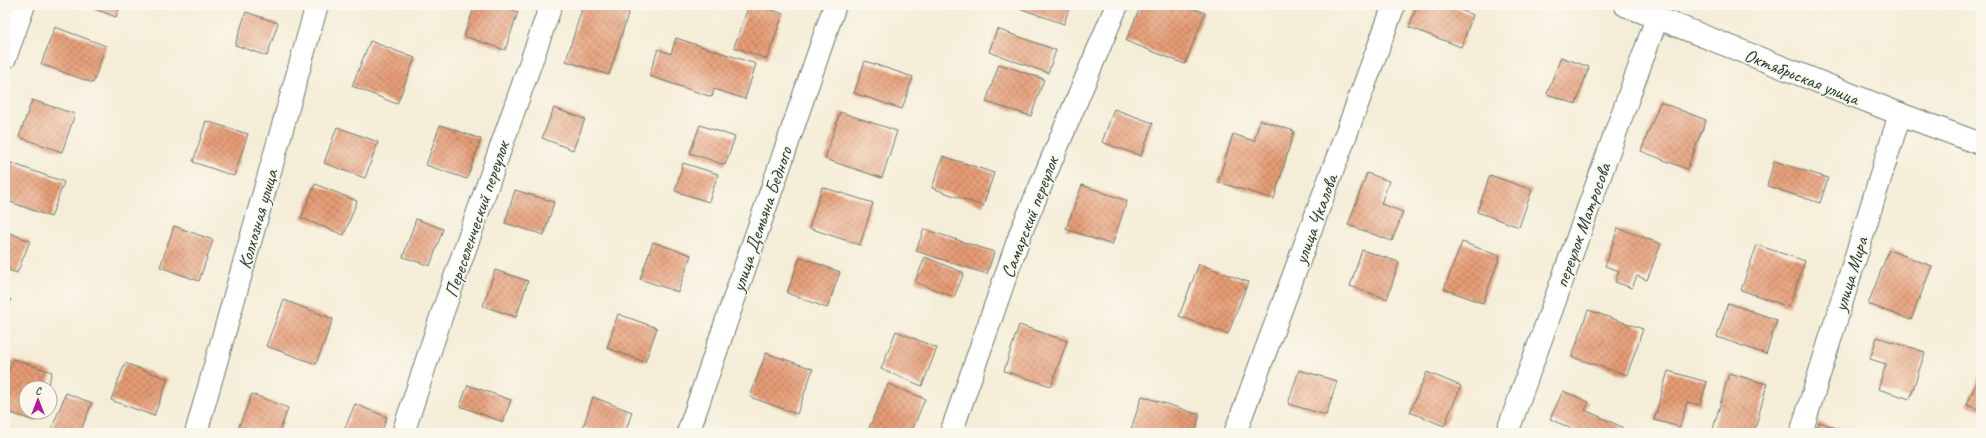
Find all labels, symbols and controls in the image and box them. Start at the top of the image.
street label: Октябрьская улица [1741,43,1864,112]
street label: Переселенческий переулок [439,136,515,300]
street label: улица Демьяна Бедного [726,143,798,296]
street label: Самарский переулок [996,151,1065,282]
street label: переулок Матросова [1549,159,1617,291]
street label: Колхозная улица [232,165,284,272]
street label: улица Чкалова [1288,169,1344,268]
street label: улица Мира [1828,233,1874,315]
north arrow [18,380,58,420]
text: С [35,383,42,397]

